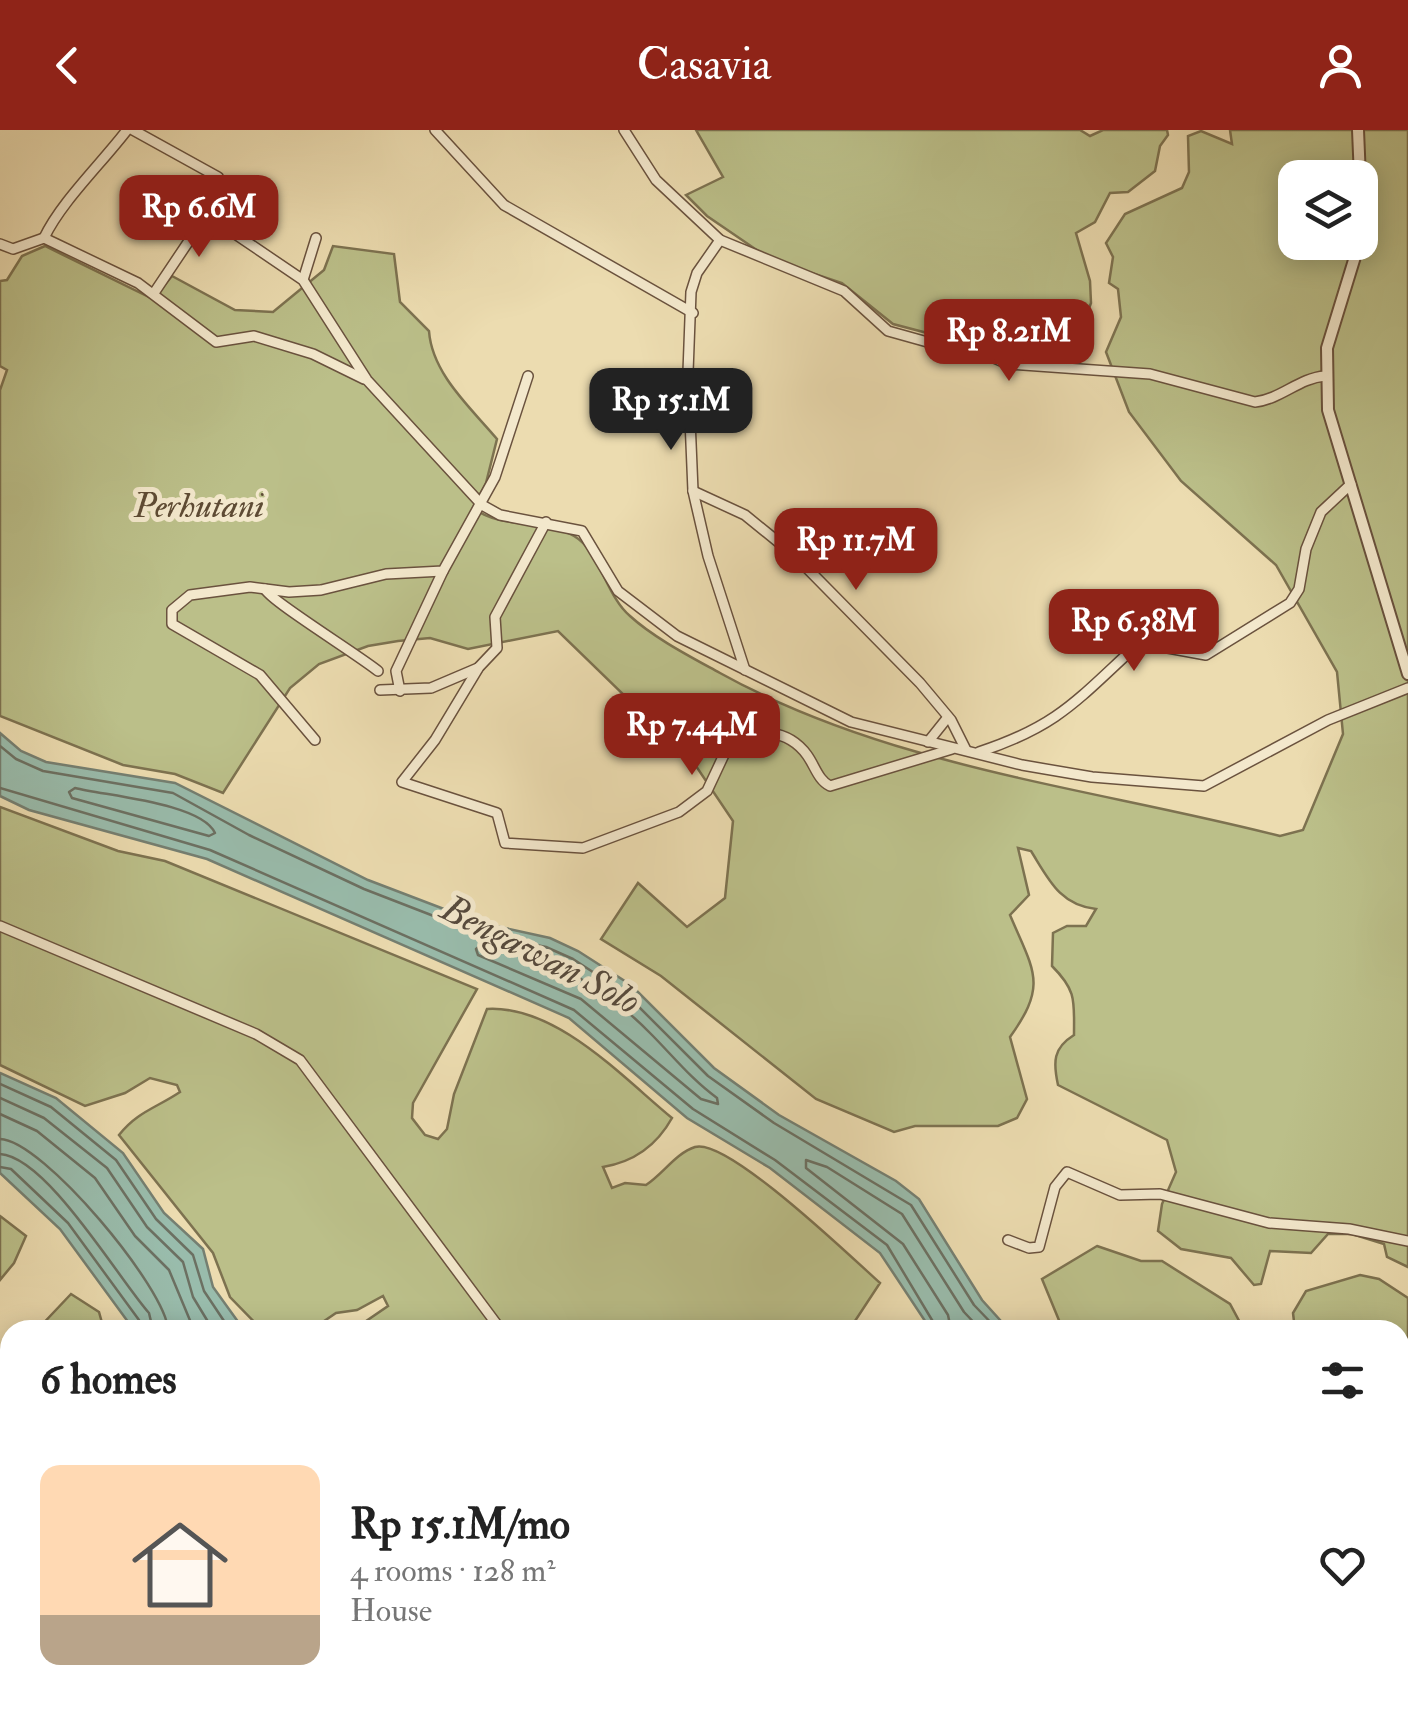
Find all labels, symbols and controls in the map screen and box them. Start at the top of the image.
text: Casavia [637,37,771,93]
icon: back [40,38,95,93]
icon: person [1313,38,1368,93]
map controls [1278,160,1378,260]
button: layers [1278,160,1378,260]
pin: Rp 6.6M [107,175,291,260]
text: Rp 6.6M [141,187,257,227]
pin: Rp 8.21M [906,299,1112,384]
text: Rp 8.21M [946,311,1072,351]
pin: Rp 15.1M [568,368,774,453]
text: Rp 15.1M [611,380,731,420]
park label: Perhutani [133,484,264,528]
pin: Rp 11.7M [753,508,959,593]
text: Rp 11.7M [796,520,916,560]
pin: Rp 6.38M [1031,589,1237,674]
text: Rp 6.38M [1071,601,1197,641]
pin: Rp 7.44M [589,693,795,778]
text: Rp 7.44M [626,705,758,745]
water label: Bengawan Solo [431,883,648,1026]
icon: filters [1315,1353,1370,1408]
text: 6 homes [40,1354,177,1406]
text: Rp 15.1M/mo [350,1499,570,1551]
icon: home [120,1505,240,1625]
icon: heart [1315,1538,1370,1593]
text: 4 rooms · 128 m² [350,1551,555,1591]
text: House [350,1591,432,1631]

